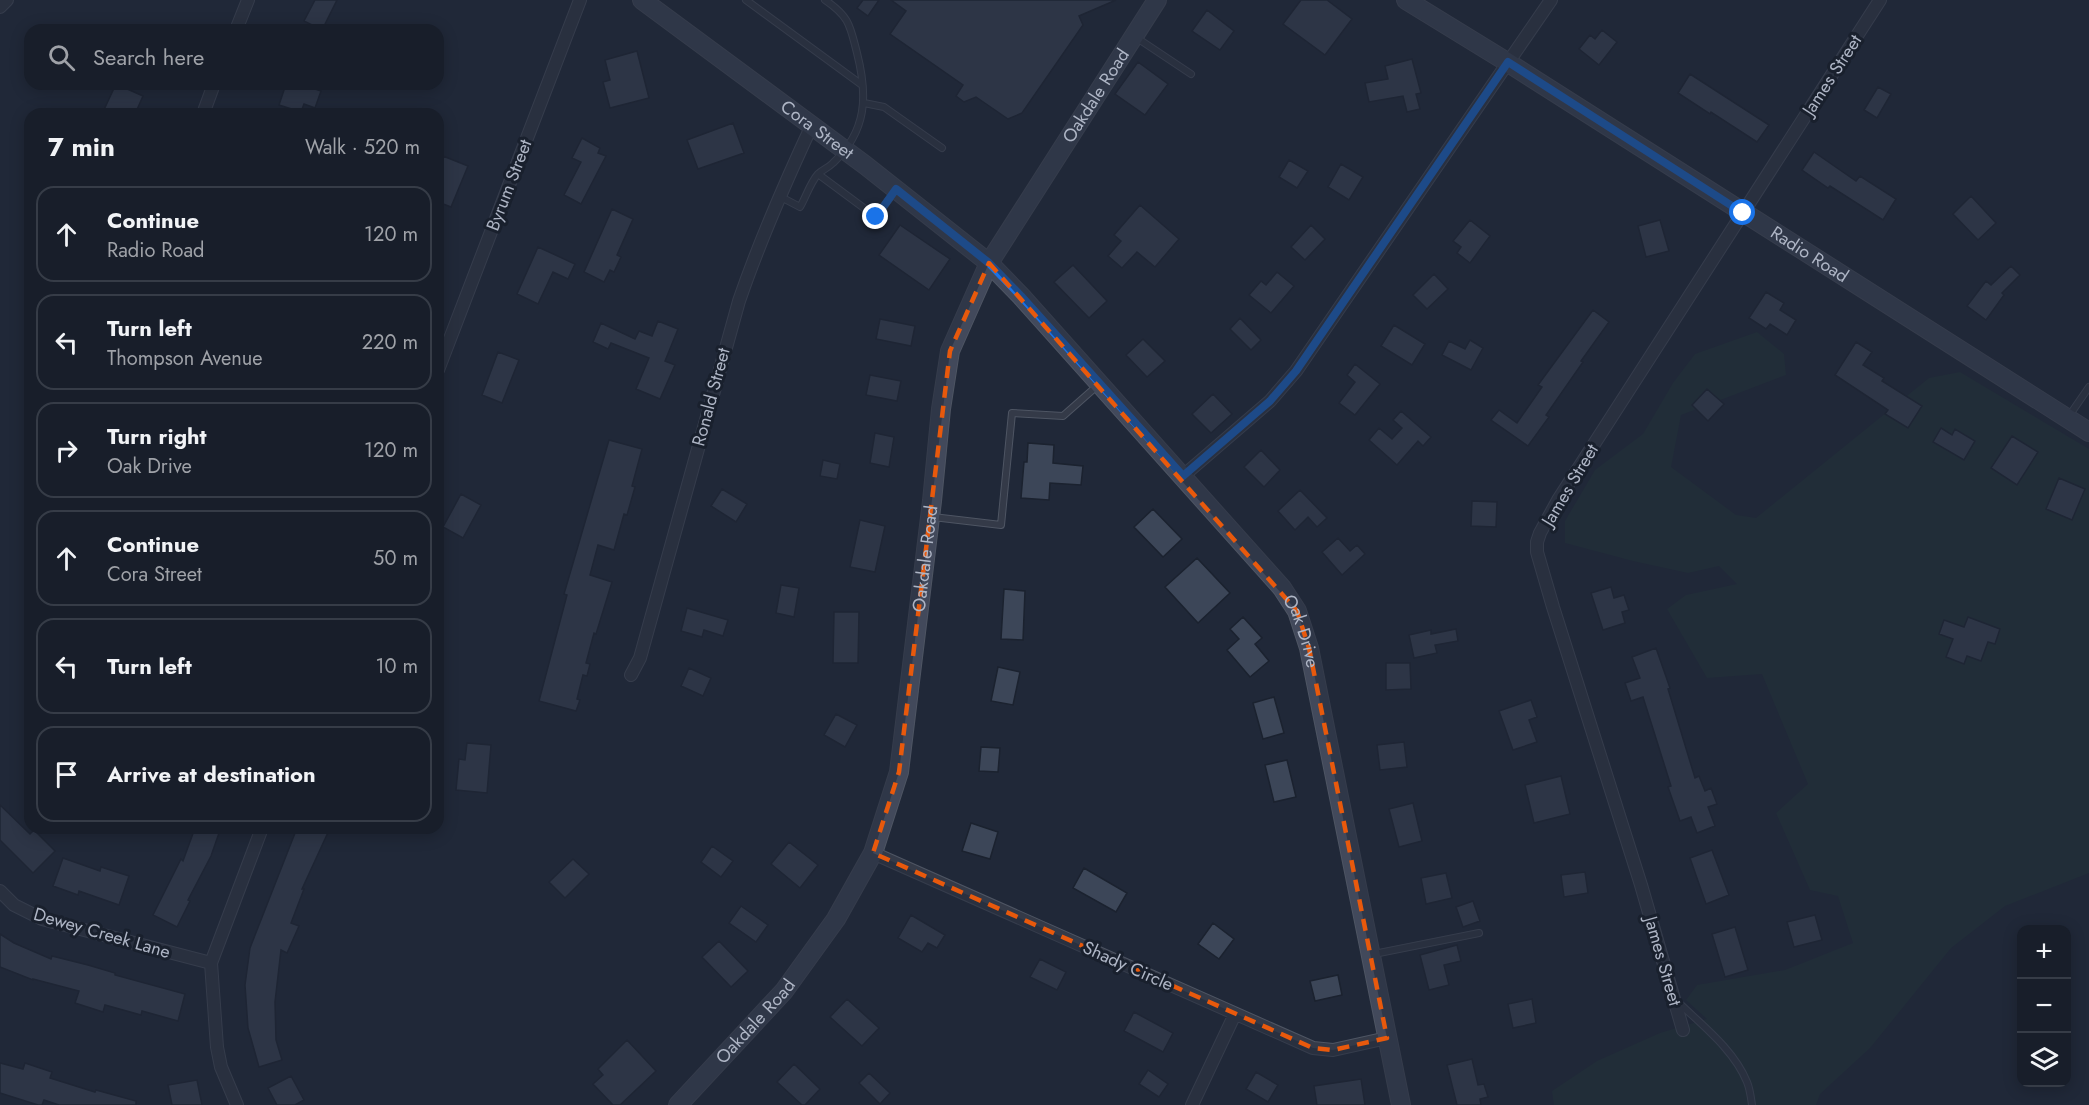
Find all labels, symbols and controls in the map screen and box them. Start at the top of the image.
search box [24,24,444,90]
street label: James Street [1795,29,1868,122]
icon: search [45,41,78,74]
text: Search here [93,41,204,73]
street label: Oakdale Road [1056,44,1136,148]
street label: Cora Street [775,94,860,166]
text: 7 min [48,128,115,166]
text: Walk · 520 m [305,133,420,162]
street label: Byrum Street [480,135,539,234]
route start [1729,199,1755,225]
route end [862,203,888,229]
text: Continue [107,204,199,236]
icon: ahead [50,218,83,251]
text: 120 m [364,220,418,249]
street label: Radio Road [1766,220,1854,289]
text: Radio Road [107,236,204,265]
text: Turn left [107,312,192,344]
icon: left [50,326,83,359]
text: 220 m [362,328,418,357]
text: Thompson Avenue [107,344,263,373]
street label: Ronald Street [685,344,737,449]
text: Turn right [107,420,207,452]
icon: right [50,434,83,467]
text: 120 m [364,436,418,465]
street label: James Street [1534,438,1605,533]
text: Oak Drive [107,452,192,481]
street label: Oakdale Road [906,504,944,614]
text: Continue [107,528,199,560]
icon: ahead [50,542,83,575]
text: 50 m [373,544,418,573]
text: Cora Street [107,560,202,589]
street label: Oak Drive [1276,589,1326,670]
icon: left [50,650,83,683]
text: Turn left [107,650,192,682]
text: 10 m [375,652,418,681]
icon: arrive [50,758,83,791]
text: Arrive at destination [107,758,316,790]
street label: Dewey Creek Lane [31,901,173,965]
street label: James Street [1637,911,1688,1009]
map controls [2017,925,2071,1087]
button: + [2017,925,2071,979]
street label: Shady Circle [1079,935,1177,997]
street label: Oakdale Road [710,974,802,1070]
button: − [2017,979,2071,1033]
button: layers [2017,1033,2071,1087]

